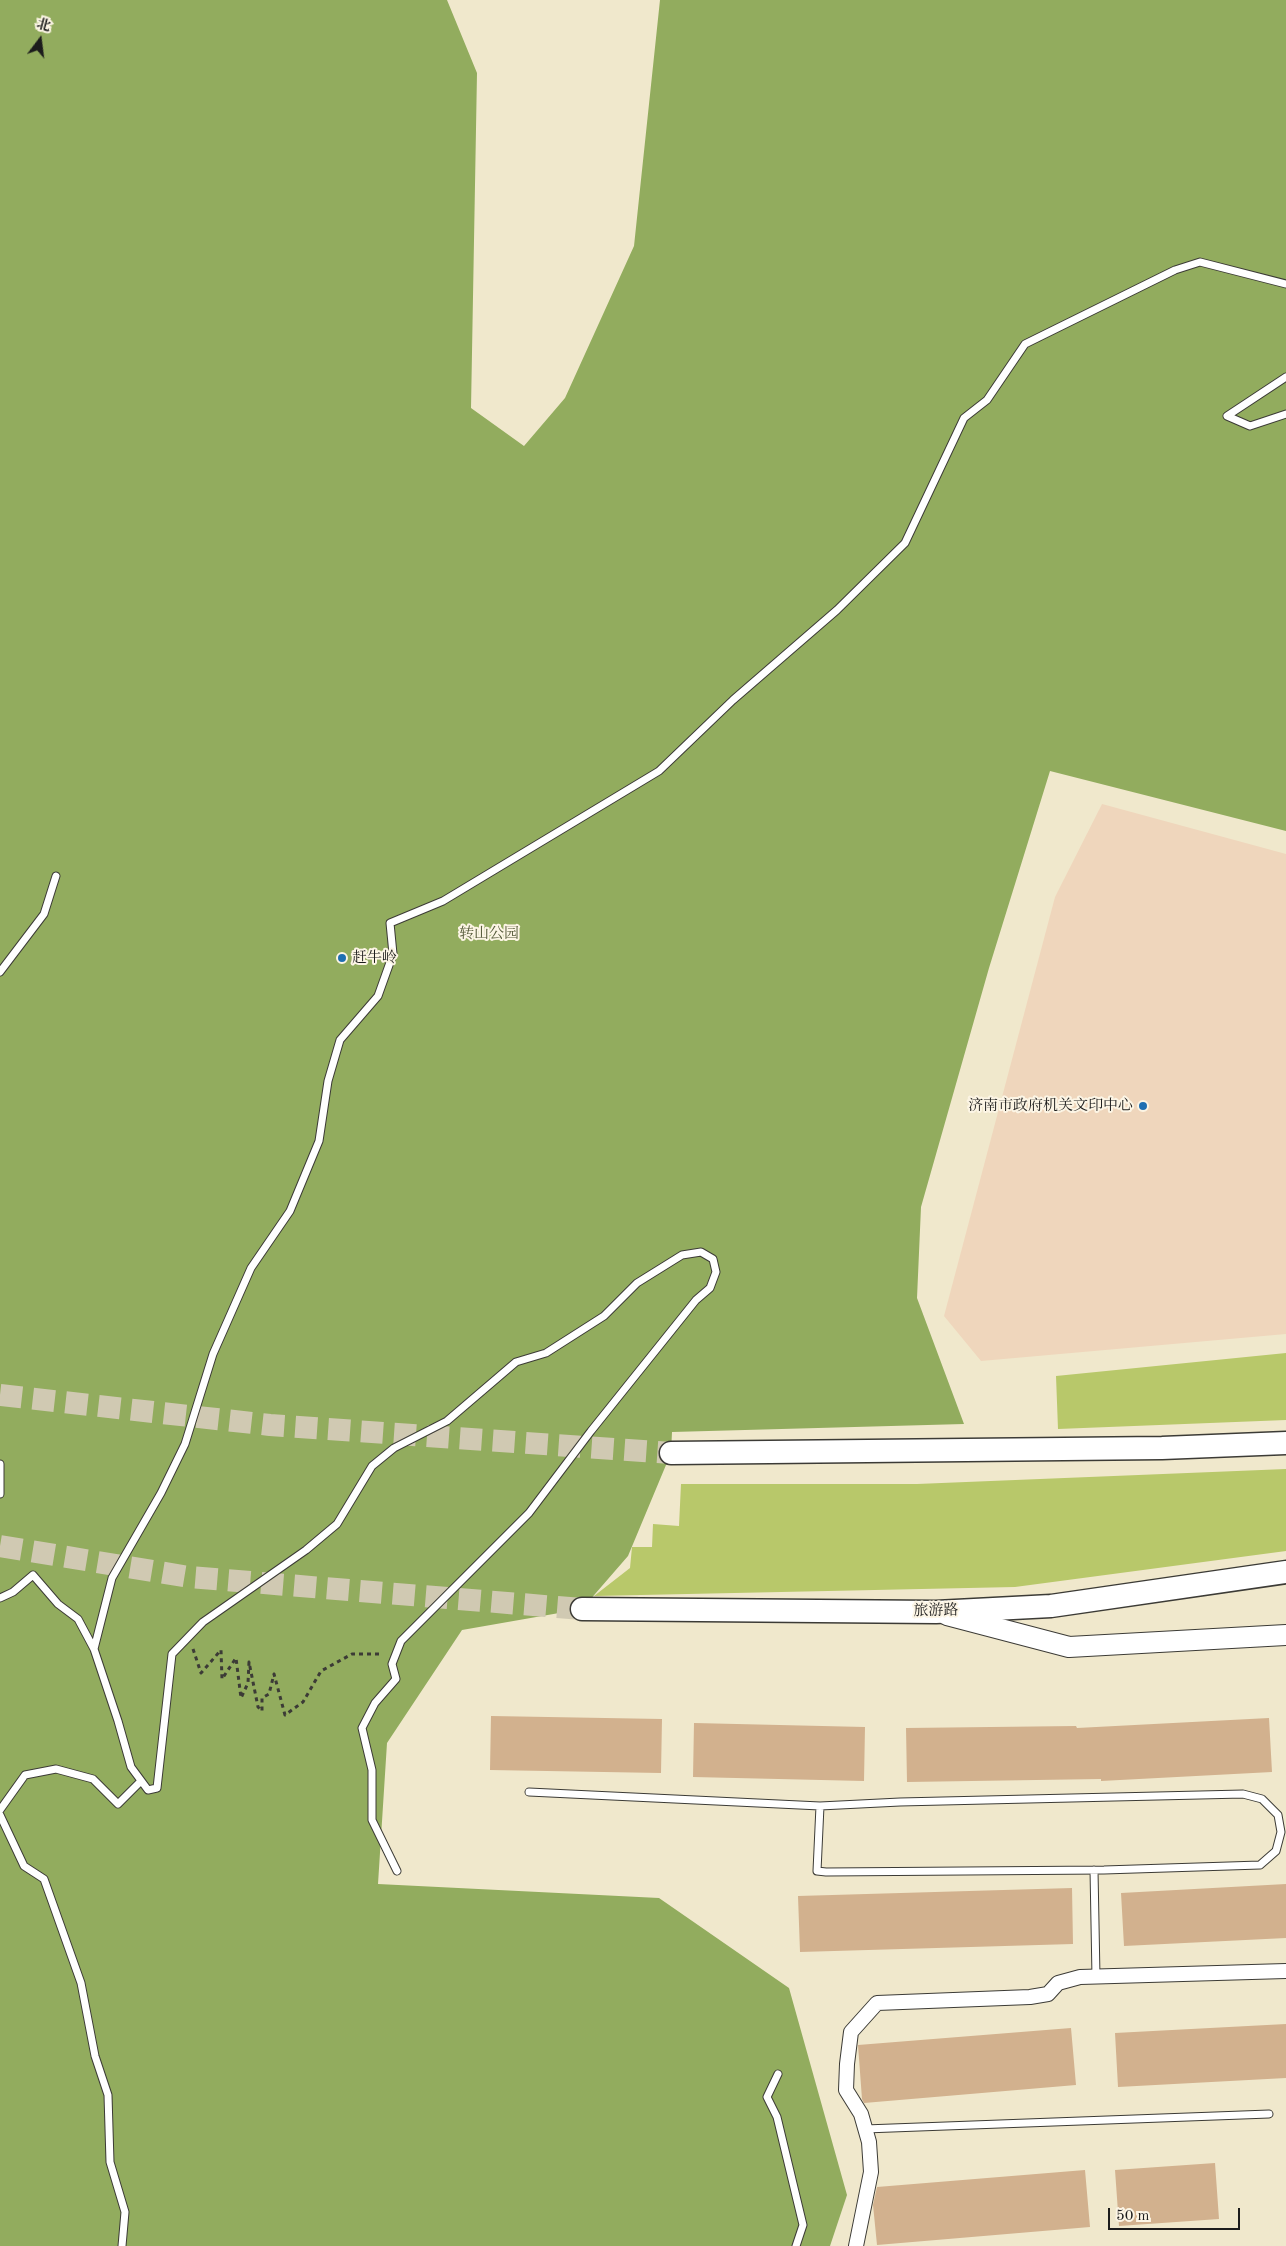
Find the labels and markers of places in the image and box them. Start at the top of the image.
place label: 赶牛岭 [352,949,397,967]
marker: 赶牛岭 [336,952,348,964]
place label: 济南市政府机关文印中心 [968,1097,1133,1115]
marker: 济南市政府机关文印中心 [1137,1100,1149,1112]

